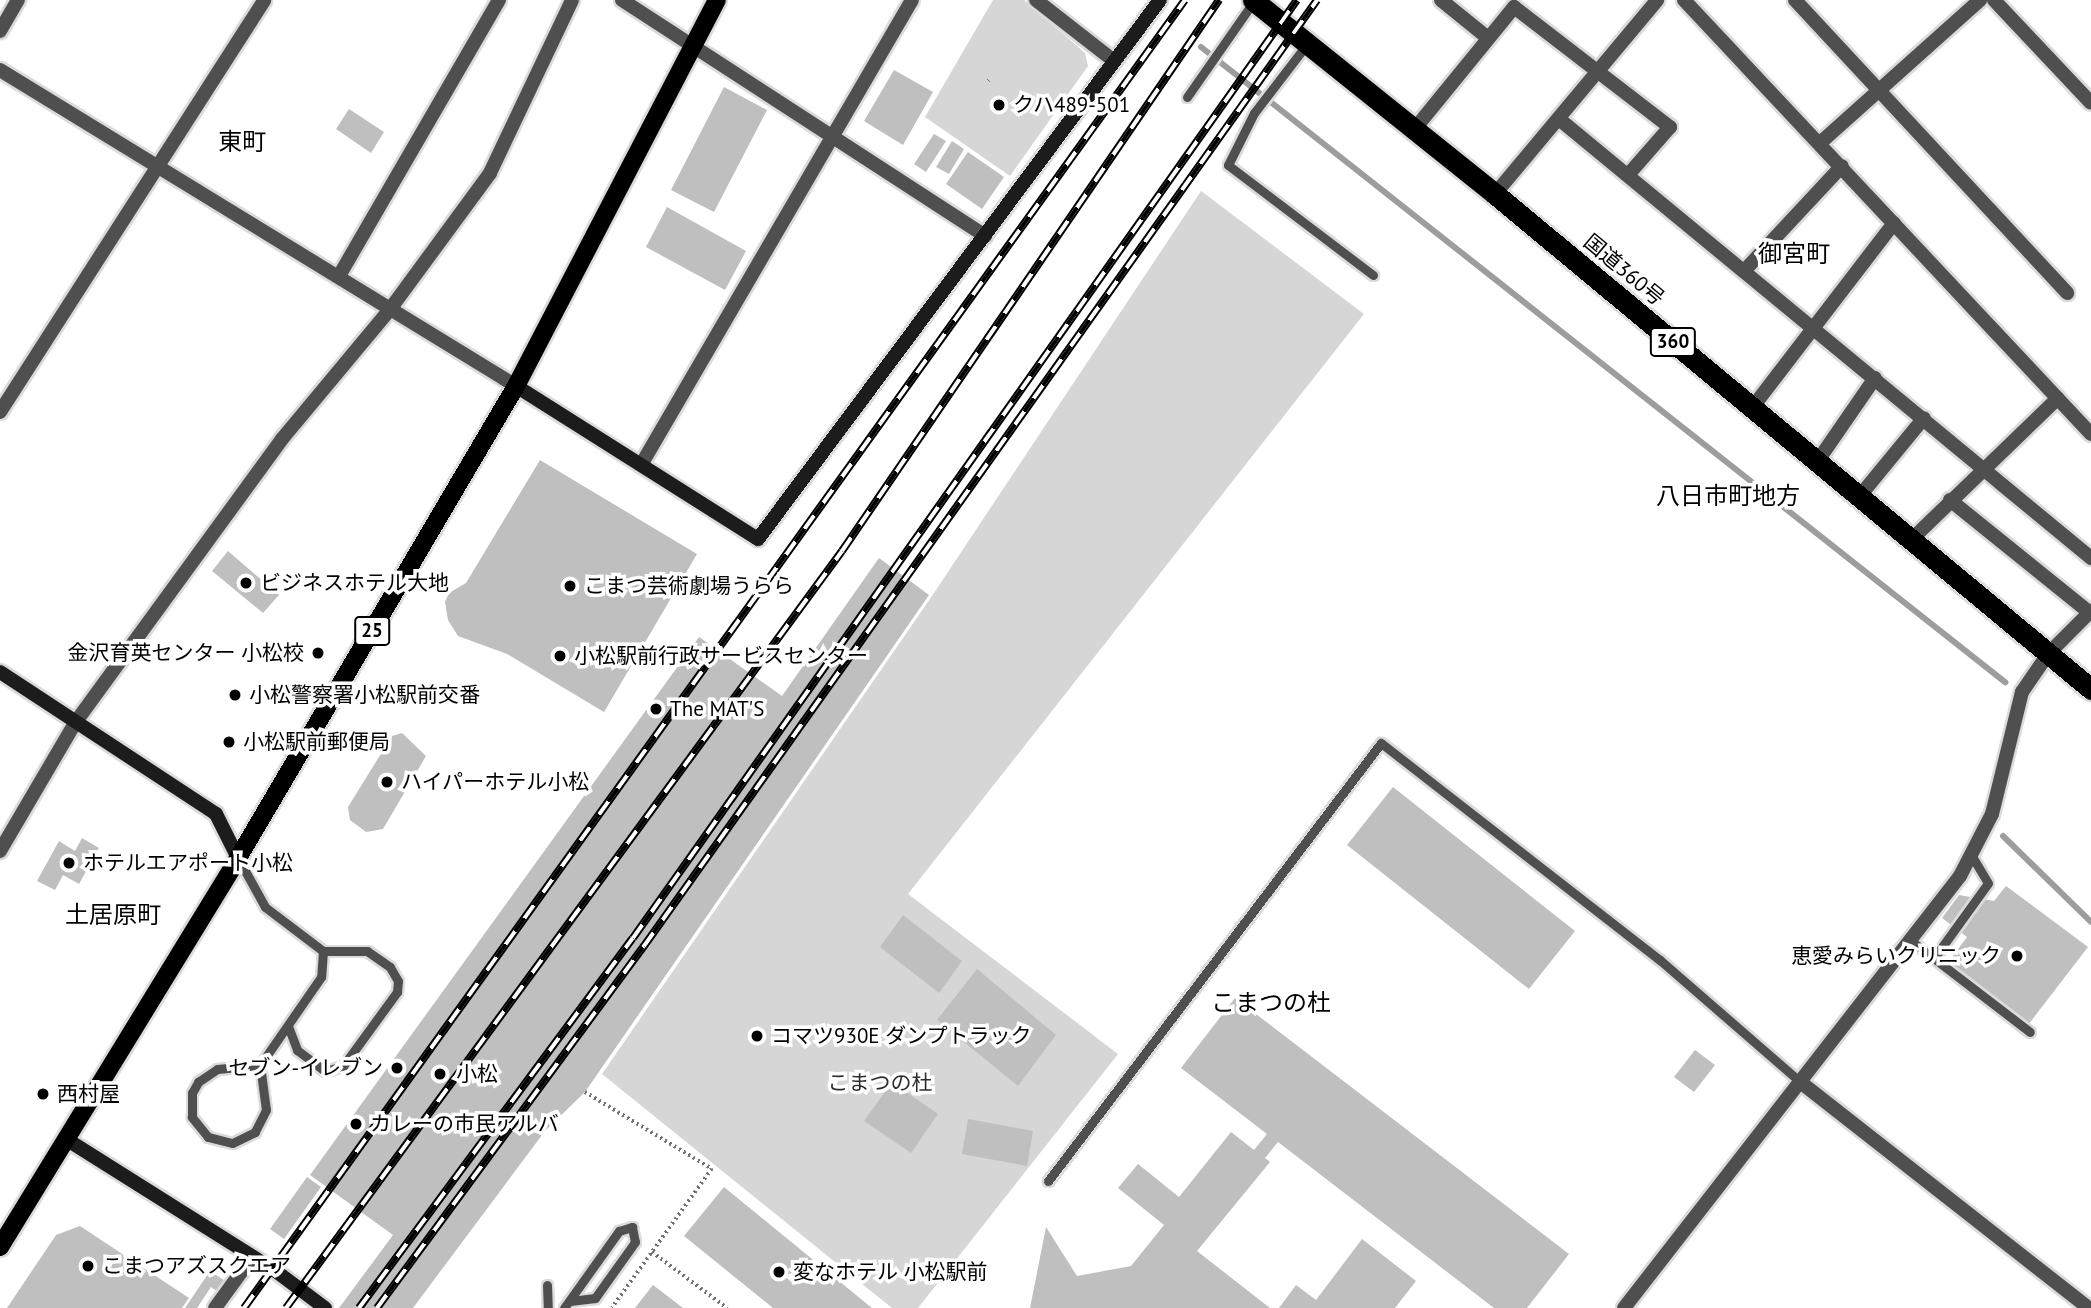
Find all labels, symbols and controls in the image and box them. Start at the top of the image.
place label: クハ489-501 [1013,92,1131,118]
marker: クハ489-501 [991,97,1007,113]
district label: 東町 [218,128,266,156]
street label: 国道360号 [1579,229,1669,311]
district label: 御宮町 [1758,240,1830,268]
road number: 360 [1648,326,1698,358]
district label: 八日市町地方 [1656,482,1800,510]
place label: ビジネスホテル大地 [260,570,449,596]
place label: こまつ芸術劇場うらら [584,573,794,599]
marker: ビジネスホテル大地 [238,575,254,591]
marker: こまつ芸術劇場うらら [562,578,578,594]
road number: 25 [353,616,391,646]
place label: 金沢育英センター 小松校 [67,640,304,666]
place label: 小松駅前行政サービスセンター [574,643,868,669]
marker: 金沢育英センター 小松校 [310,645,326,661]
marker: 小松駅前行政サービスセンター [552,648,568,664]
place label: 小松警察署小松駅前交番 [249,682,480,708]
marker: 小松警察署小松駅前交番 [227,687,243,703]
place label: The MAT'S [670,696,764,722]
marker: The MAT'S [648,701,664,717]
place label: 小松駅前郵便局 [243,729,390,755]
marker: 小松駅前郵便局 [221,734,237,750]
place label: ハイパーホテル小松 [401,769,590,795]
marker: ハイパーホテル小松 [379,774,395,790]
place label: ホテルエアポート小松 [83,850,293,876]
marker: ホテルエアポート小松 [61,855,77,871]
district label: 土居原町 [65,901,161,929]
place label: 恵愛みらいクリニック [1791,943,2001,969]
marker: 恵愛みらいクリニック [2007,946,2027,966]
district label: こまつの杜 [1211,989,1331,1017]
place label: コマツ930E ダンプトラック [771,1023,1032,1049]
marker: コマツ930E ダンプトラック [749,1028,765,1044]
place label: セブン-イレブン [228,1055,383,1081]
marker: セブン-イレブン [389,1060,405,1076]
place label: 小松 [456,1061,498,1087]
marker: 小松 [430,1064,450,1084]
park label: こまつの杜 [828,1070,932,1096]
place label: 西村屋 [57,1081,120,1107]
marker: 西村屋 [35,1086,51,1102]
place label: カレーの市民アルバ [370,1111,559,1137]
marker: カレーの市民アルバ [348,1116,364,1132]
place label: こまつアズスクエア [102,1253,291,1279]
marker: こまつアズスクエア [80,1258,96,1274]
place label: 変なホテル 小松駅前 [793,1259,988,1285]
marker: 変なホテル 小松駅前 [771,1264,787,1280]

